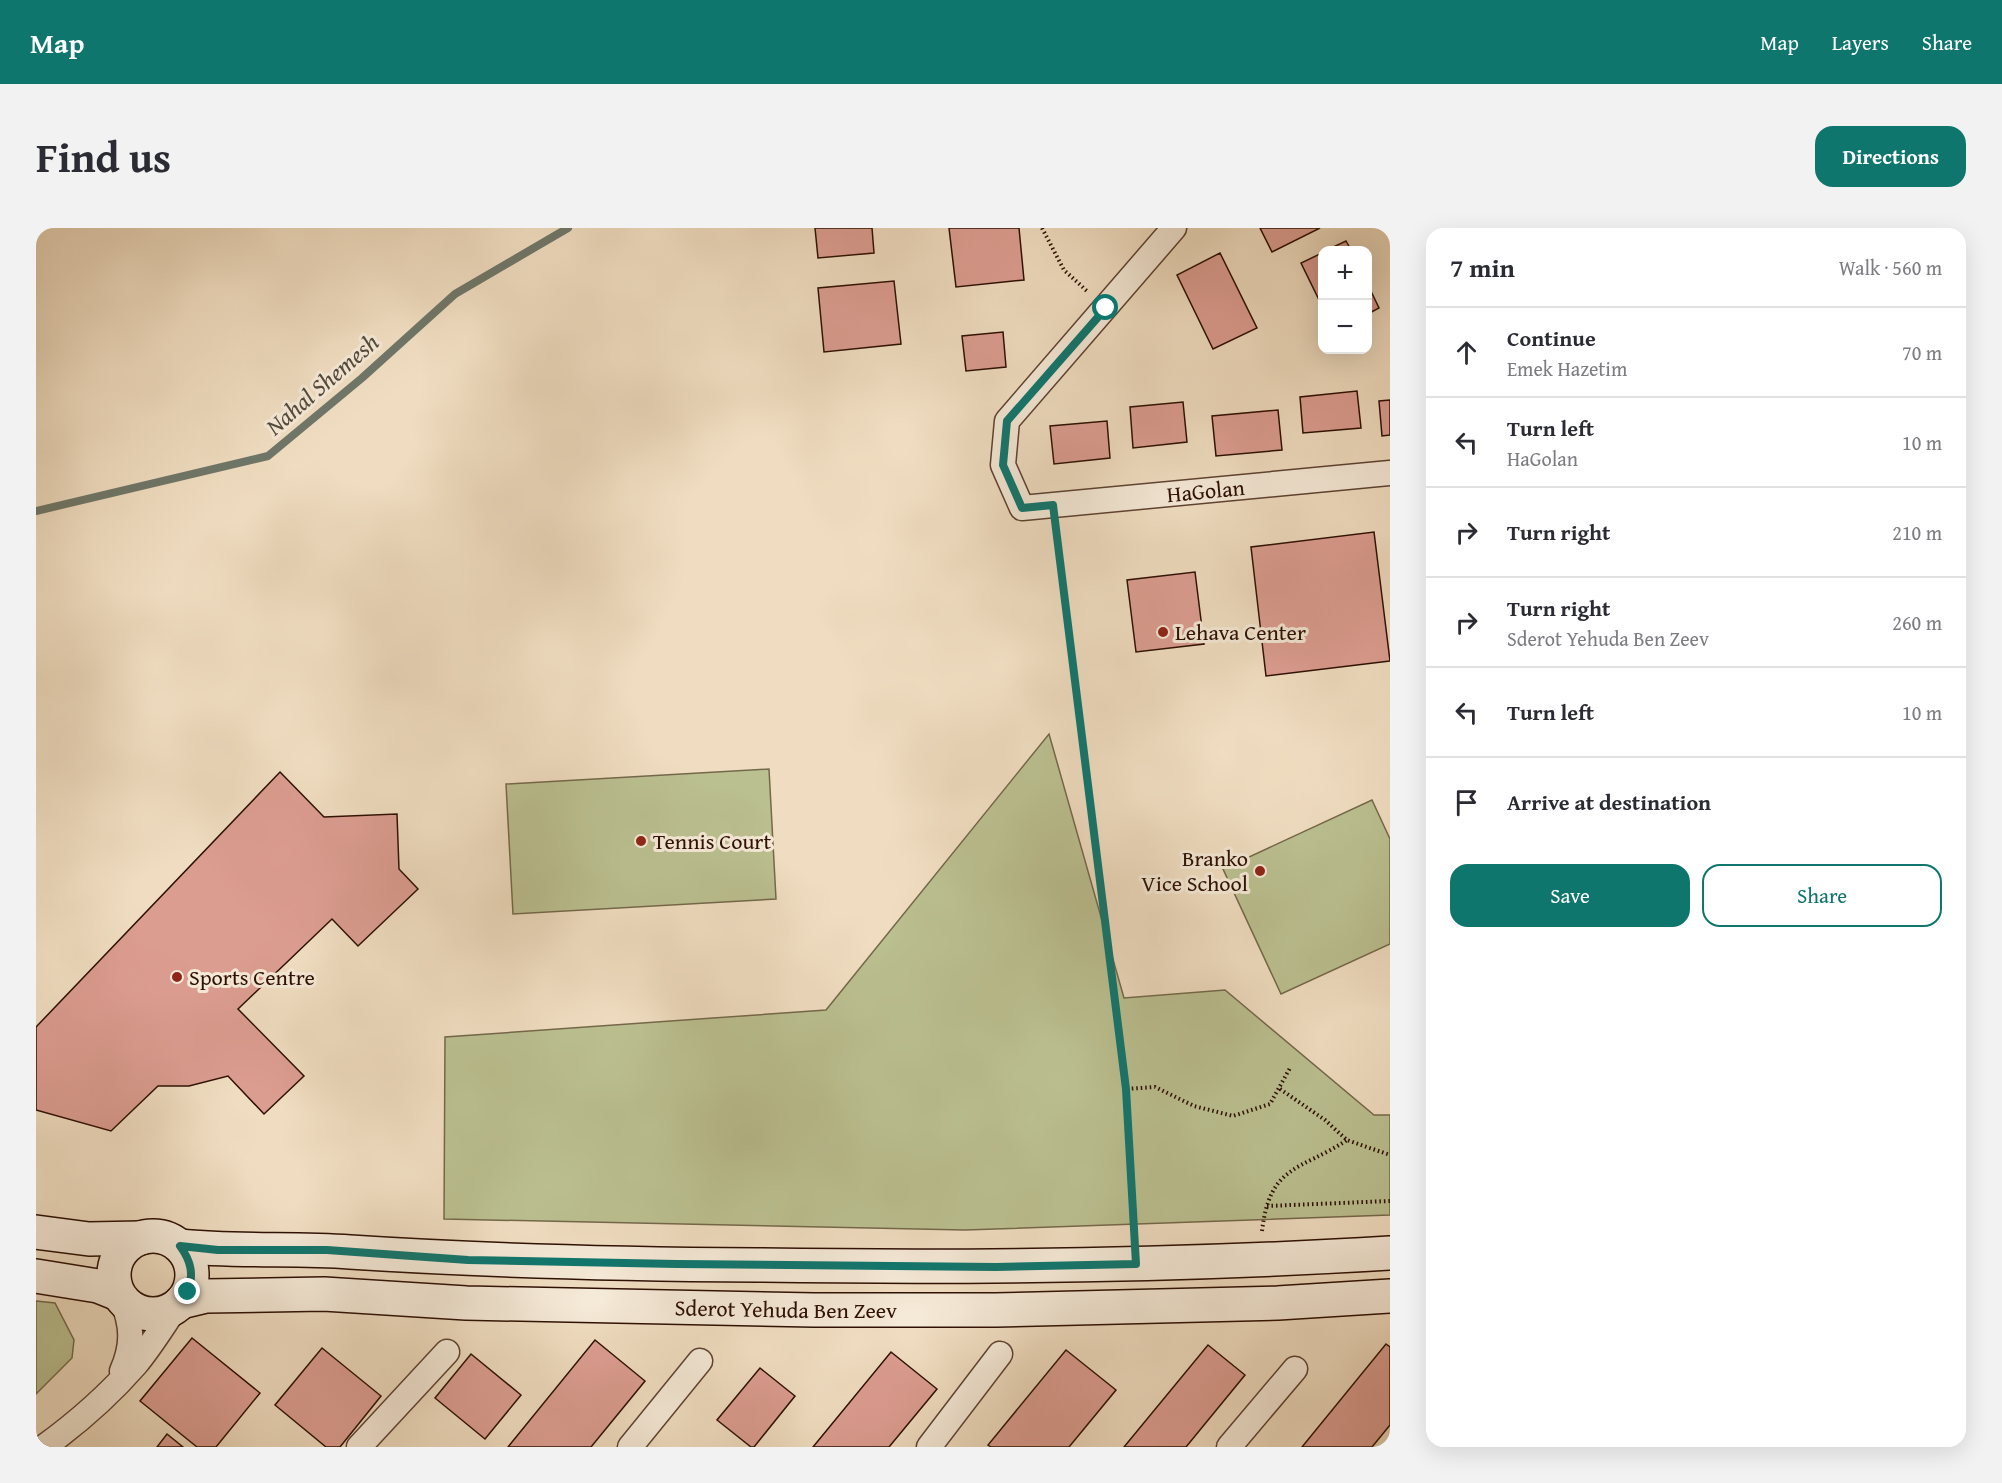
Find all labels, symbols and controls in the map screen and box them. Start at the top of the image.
text: Map [30,22,84,63]
text: Map [1760,27,1799,58]
text: Layers [1832,27,1889,58]
text: Share [1922,27,1972,58]
text: Find us [36,126,171,187]
button: Directions [1815,126,1966,187]
map controls [1318,246,1372,354]
button: + [1318,246,1372,300]
text: 7 min [1450,248,1515,287]
text: Walk · 560 m [1839,253,1942,282]
route start [1092,294,1118,320]
button: − [1318,300,1372,354]
text: Continue [1507,322,1596,354]
water label: Nahal Shemesh [257,325,386,444]
icon: ahead [1450,336,1483,369]
text: 70 m [1902,338,1942,367]
text: Emek Hazetim [1507,354,1627,383]
text: Turn left [1507,412,1594,444]
icon: left [1450,426,1483,459]
text: 10 m [1902,428,1942,457]
text: HaGolan [1507,444,1578,473]
street label: HaGolan [1165,471,1247,510]
icon: right [1450,516,1483,549]
text: Turn right [1507,516,1610,548]
text: 210 m [1892,518,1942,547]
text: Turn right [1507,592,1610,624]
icon: right [1450,606,1483,639]
text: 260 m [1892,608,1942,637]
place label: Lehava Center [1175,616,1306,648]
text: Sderot Yehuda Ben Zeev [1507,624,1709,653]
marker: Lehava Center [1156,625,1170,639]
icon: left [1450,696,1483,729]
text: Turn left [1507,696,1594,728]
text: 10 m [1902,698,1942,727]
icon: arrive [1450,786,1483,819]
text: Arrive at destination [1507,786,1711,818]
place label: Tennis Court [653,825,771,857]
marker: Tennis Court [634,834,648,848]
place label: Branko Vice School [1141,842,1248,899]
marker: Branko Vice School [1253,864,1267,878]
button: Save [1450,864,1690,927]
button: Share [1702,864,1942,927]
place label: Sports Centre [189,961,315,993]
marker: Sports Centre [170,970,184,984]
route end [174,1278,200,1304]
street label: Sderot Yehuda Ben Zeev [674,1291,897,1326]

